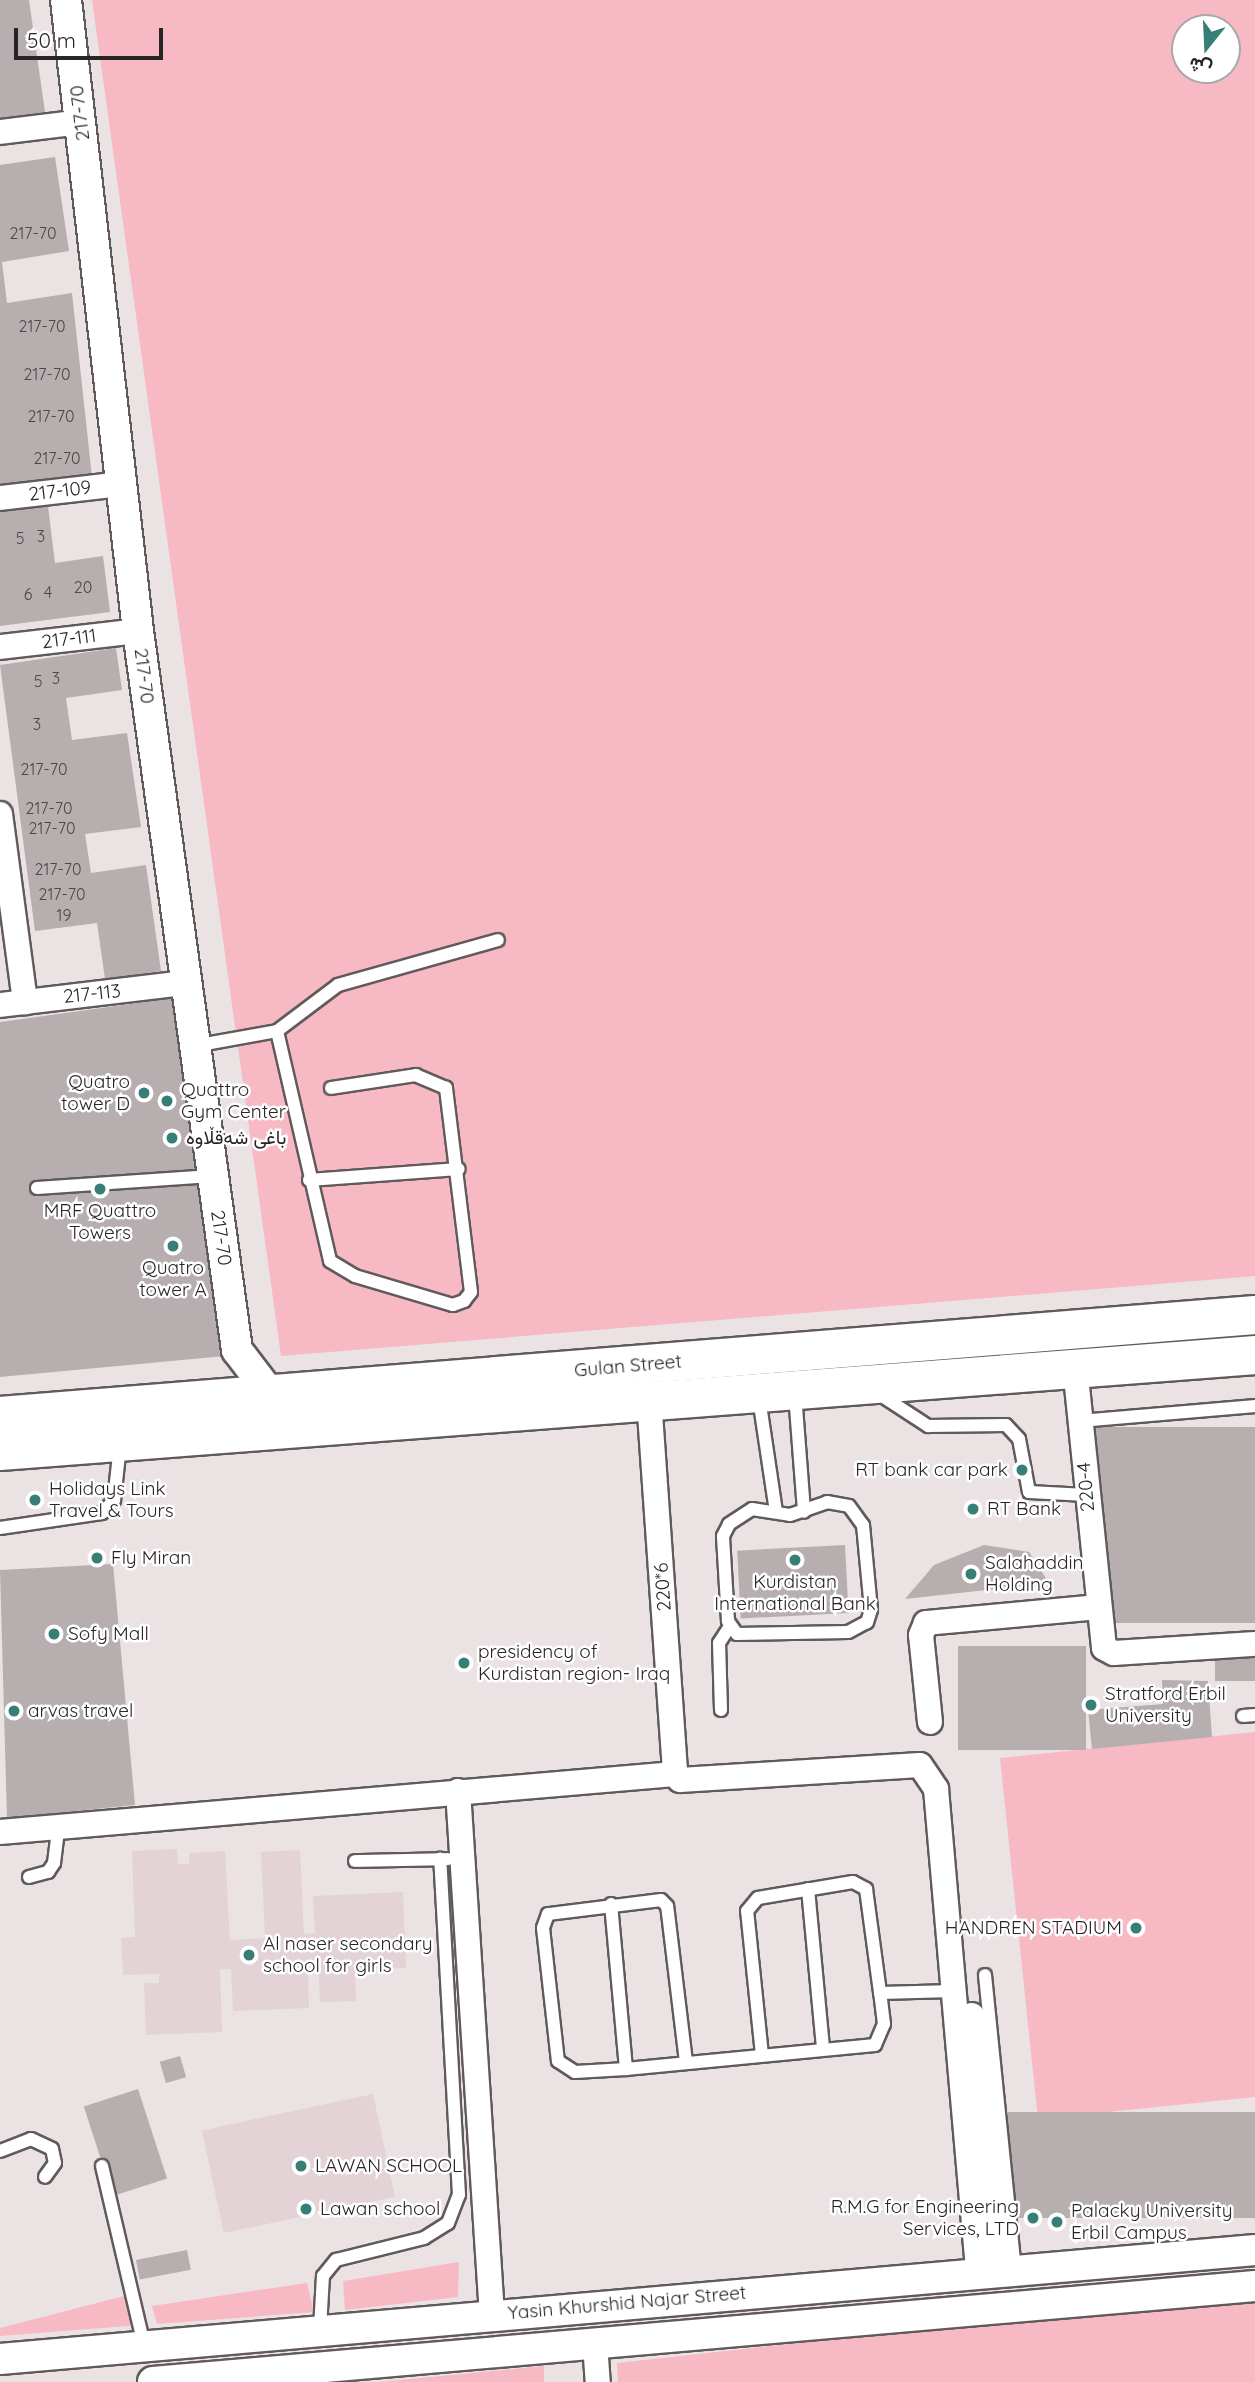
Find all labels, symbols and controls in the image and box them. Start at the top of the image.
scale bar [18,14,166,58]
north arrow [1171,14,1241,84]
text: 50 m [27,27,76,53]
text: ش [1186,52,1215,82]
street label: 217-70 [65,84,95,142]
house number: 217-70 [10,223,56,243]
house number: 217-70 [19,316,65,336]
house number: 217-70 [24,364,70,384]
house number: 217-70 [28,406,74,426]
house number: 217-70 [34,448,80,468]
street label: 217-109 [27,476,93,506]
house number: 3 [37,526,45,546]
house number: 5 [16,528,24,548]
house number: 20 [74,577,92,597]
house number: 4 [44,582,52,602]
house number: 6 [24,584,32,604]
street label: 217-111 [40,624,98,654]
street label: 217-70 [129,647,159,705]
house number: 3 [52,668,60,688]
house number: 5 [34,671,42,691]
house number: 3 [33,714,41,734]
house number: 217-70 [21,759,67,779]
house number: 217-70 [26,798,72,818]
house number: 217-70 [29,818,75,838]
house number: 217-70 [35,859,81,879]
house number: 217-70 [39,884,85,904]
house number: 19 [57,905,71,925]
street label: 217-113 [62,980,122,1008]
place label: Quatro tower D [61,1071,130,1115]
place label: Quattro Gym Center [181,1079,286,1123]
marker: Quatro tower D [136,1085,152,1101]
marker: Quattro Gym Center [159,1093,175,1109]
place label: باغی شەقڵاوە [186,1127,286,1149]
marker: باغی شەقڵاوە [164,1130,180,1146]
marker: MRF Quattro Towers [92,1181,108,1197]
place label: MRF Quattro Towers [44,1200,156,1244]
street label: 217-70 [206,1209,236,1267]
marker: Quatro tower A [165,1238,181,1254]
place label: Quatro tower A [139,1257,207,1301]
street label: Gulan Street [573,1350,683,1382]
place label: RT bank car park [855,1459,1008,1481]
street label: 220-4 [1072,1461,1100,1513]
marker: RT bank car park [1014,1462,1030,1478]
place label: Holidays Link Travel & Tours [49,1478,174,1522]
marker: Holidays Link Travel & Tours [27,1492,43,1508]
place label: RT Bank [987,1498,1061,1520]
marker: RT Bank [965,1501,981,1517]
place label: Fly Miran [111,1547,191,1569]
marker: Fly Miran [89,1550,105,1566]
marker: Kurdistan International Bank [787,1552,803,1568]
place label: Salahaddin Holding [985,1552,1083,1596]
street label: 220*6 [650,1562,676,1612]
marker: Salahaddin Holding [963,1566,979,1582]
place label: Kurdistan International Bank [714,1571,876,1615]
place label: Sofy Mall [68,1623,149,1645]
marker: Sofy Mall [46,1626,62,1642]
place label: presidency of Kurdistan region- Iraq [478,1641,670,1685]
marker: presidency of Kurdistan region- Iraq [456,1655,472,1671]
place label: Stratford Erbil University [1105,1683,1226,1727]
marker: Stratford Erbil University [1083,1697,1099,1713]
place label: arvas travel [28,1700,133,1722]
marker: arvas travel [6,1703,22,1719]
place label: HANDREN STADIUM [945,1917,1122,1939]
marker: HANDREN STADIUM [1128,1920,1144,1936]
place label: Al naser secondary school for girls [263,1933,433,1977]
marker: Al naser secondary school for girls [241,1947,257,1963]
place label: LAWAN SCHOOL [315,2155,462,2177]
marker: LAWAN SCHOOL [293,2158,309,2174]
place label: R.M.G for Engineering Services, LTD [831,2196,1019,2240]
place label: Lawan school [320,2198,440,2220]
place label: Palacky University Erbil Campus [1071,2200,1232,2244]
marker: Lawan school [298,2201,314,2217]
marker: R.M.G for Engineering Services, LTD [1025,2210,1041,2226]
marker: Palacky University Erbil Campus [1049,2214,1065,2230]
street label: Yasin Khurshid Najar Street [507,2281,747,2325]

